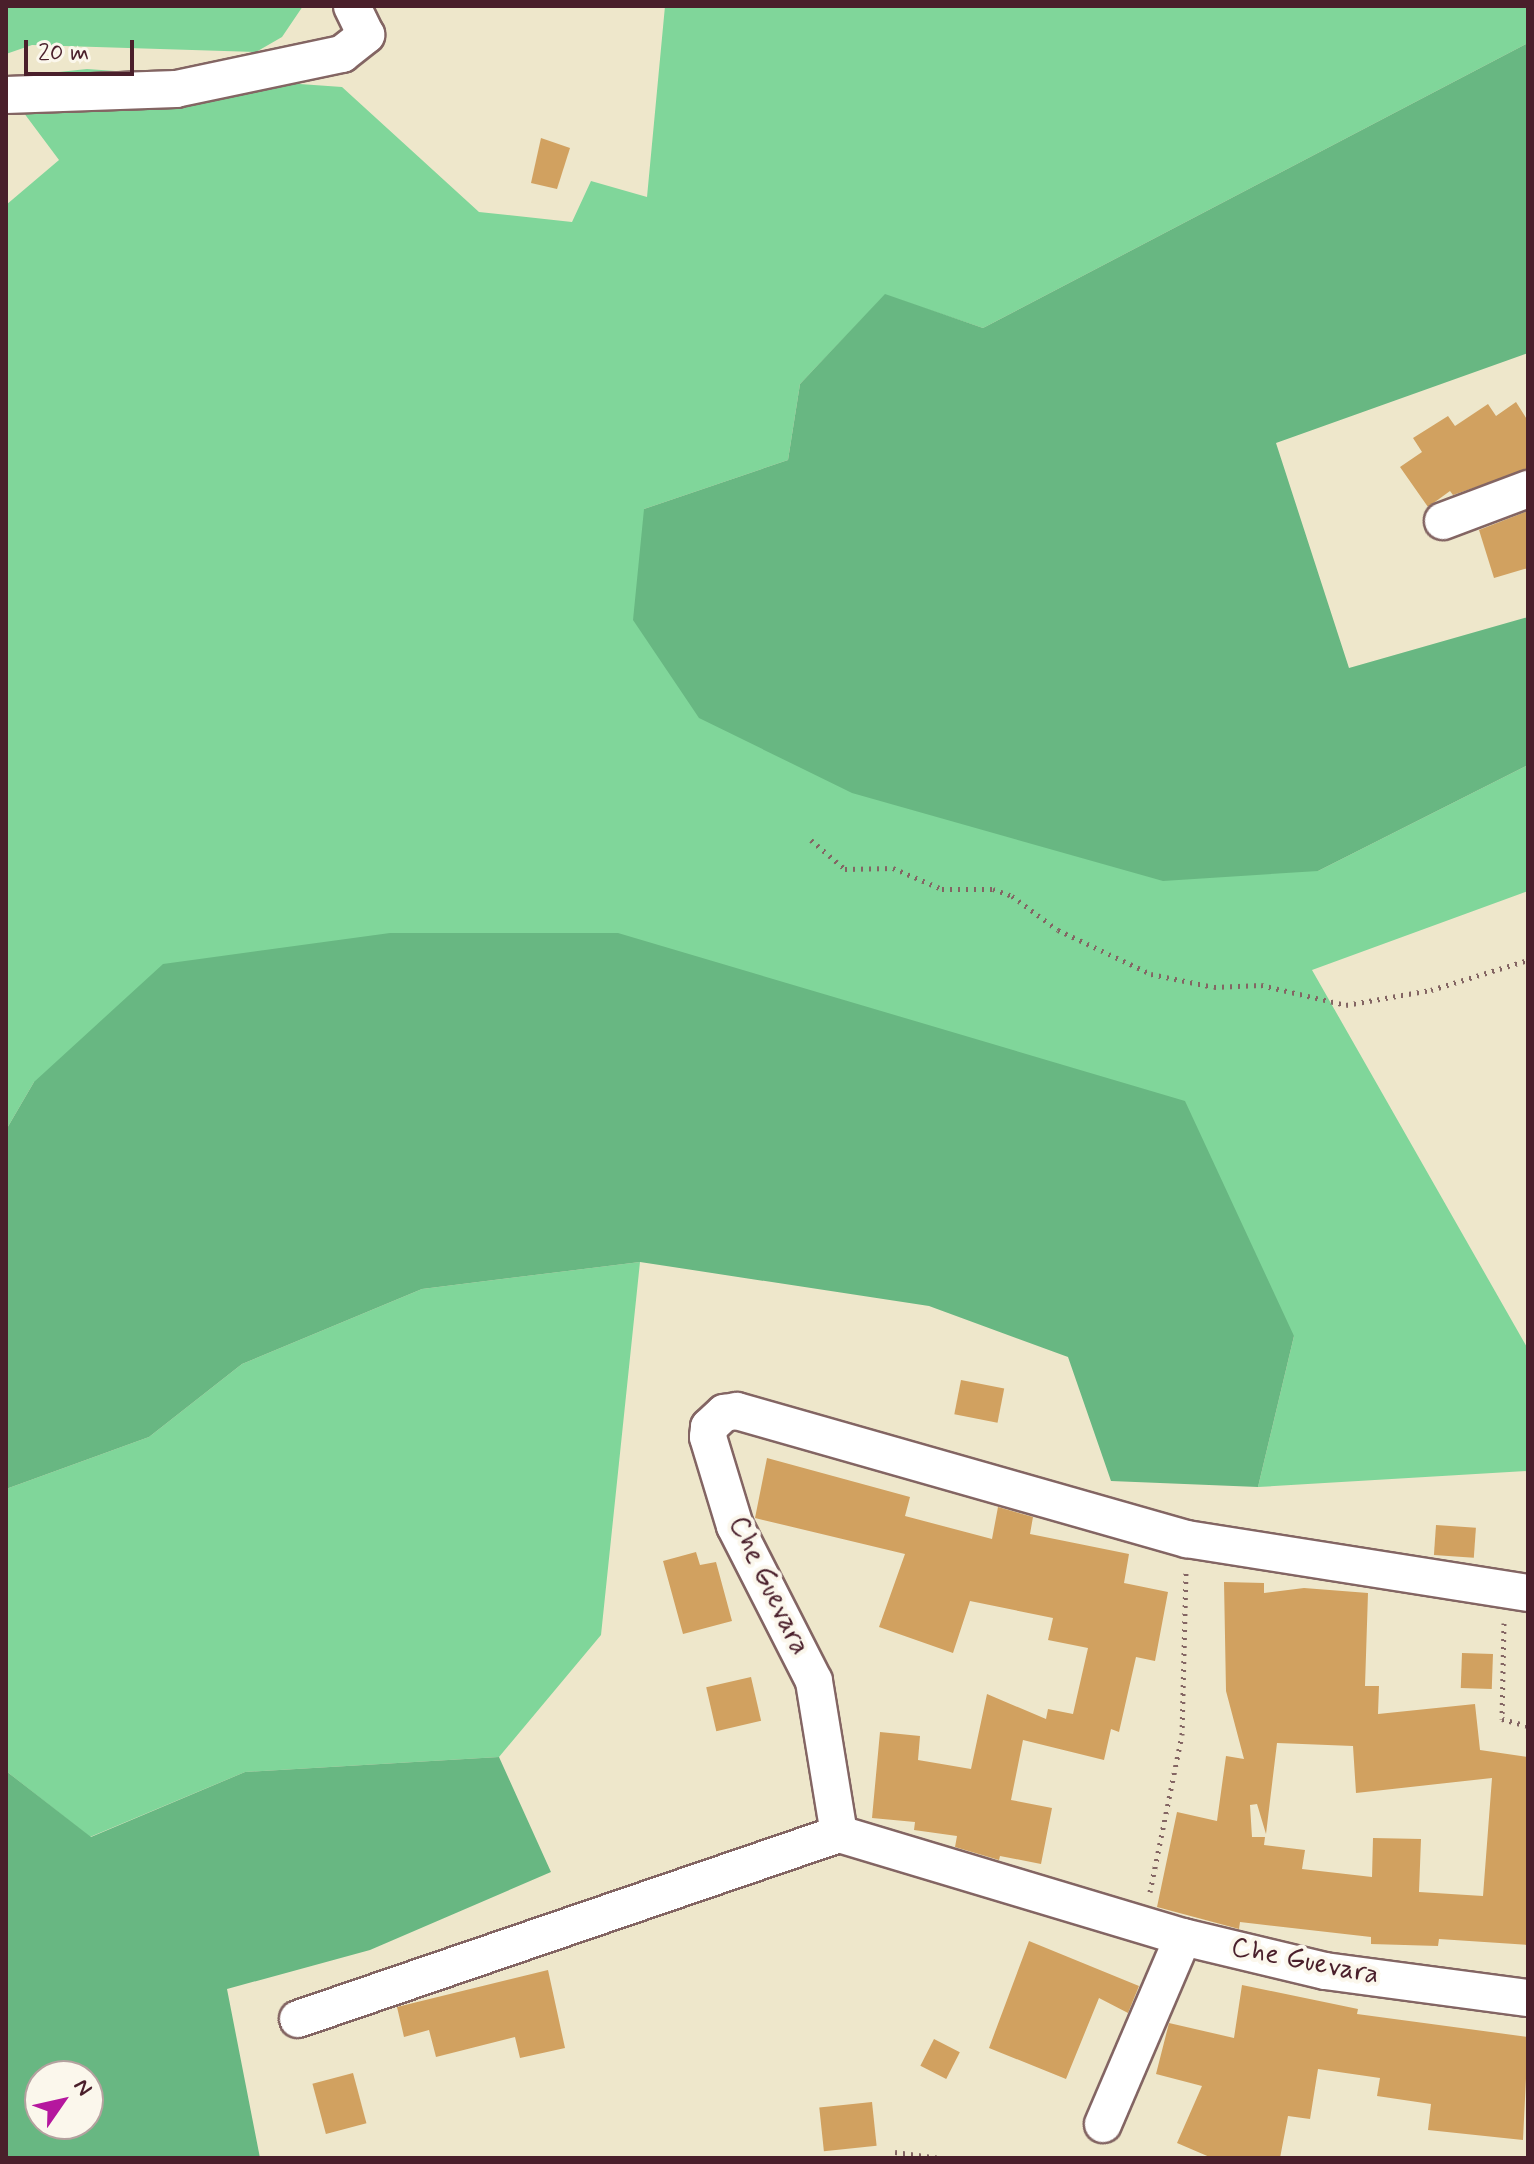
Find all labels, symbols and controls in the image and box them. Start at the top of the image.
scale bar [28,24,138,74]
text: 20 m [38,38,89,69]
street label: Che Guevara [718,1508,818,1664]
street label: Che Guevara [1224,1930,1386,1994]
north arrow [24,2060,104,2140]
text: N [67,2074,98,2102]

